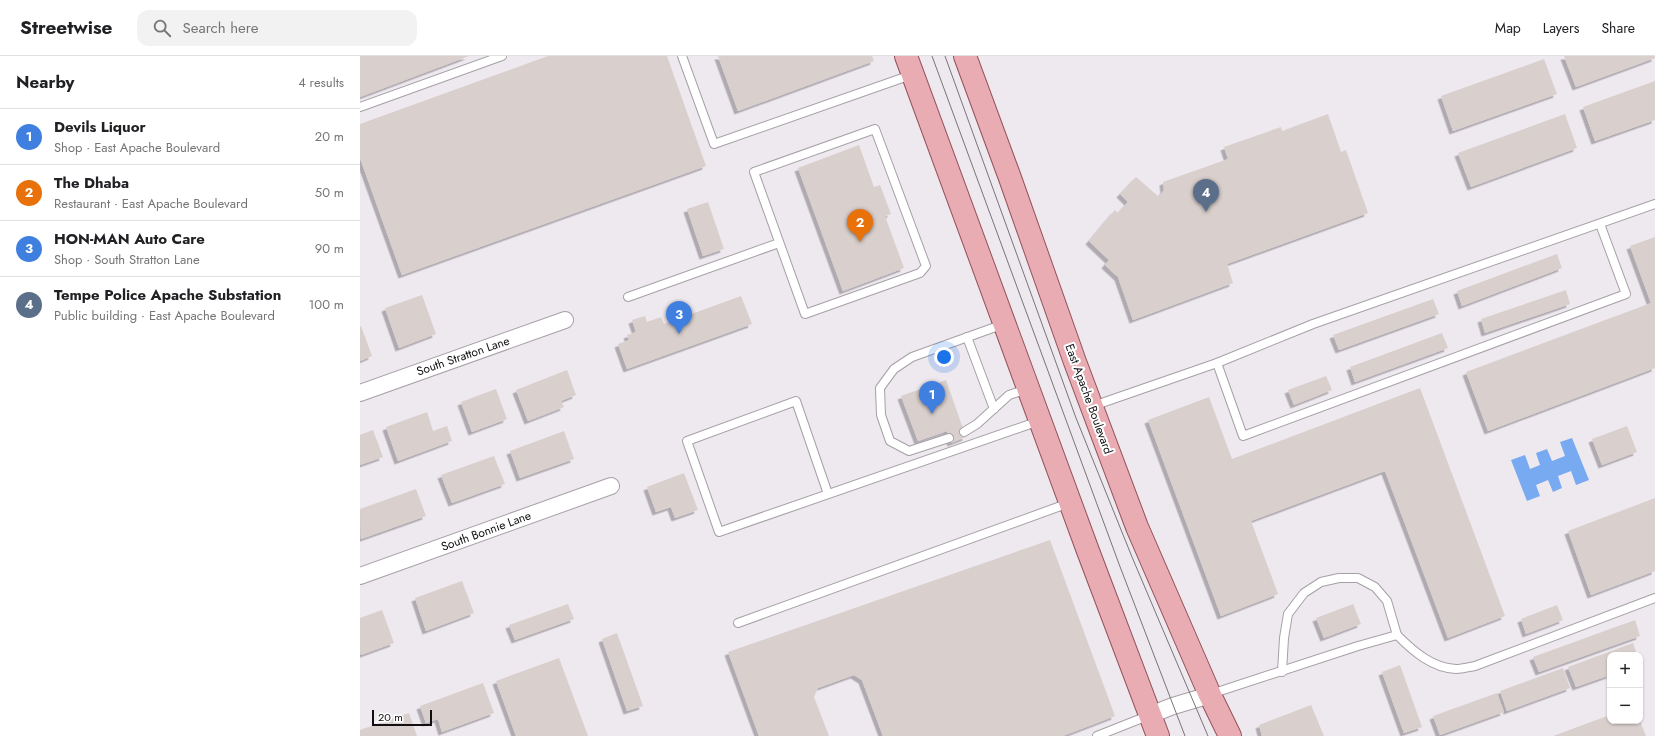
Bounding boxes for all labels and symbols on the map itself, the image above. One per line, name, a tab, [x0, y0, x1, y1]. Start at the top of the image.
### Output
pin: 4	[1193, 179, 1219, 212]
pin: 2	[847, 209, 873, 242]
pin: 3	[666, 301, 692, 334]
street label: South Stratton Lane	[414, 332, 512, 380]
street label: East Apache Boulevard	[1061, 341, 1117, 457]
your location	[934, 347, 954, 367]
pin: 1	[919, 381, 945, 414]
street label: South Bonnie Lane	[438, 506, 534, 556]
scale bar	[372, 708, 432, 727]

